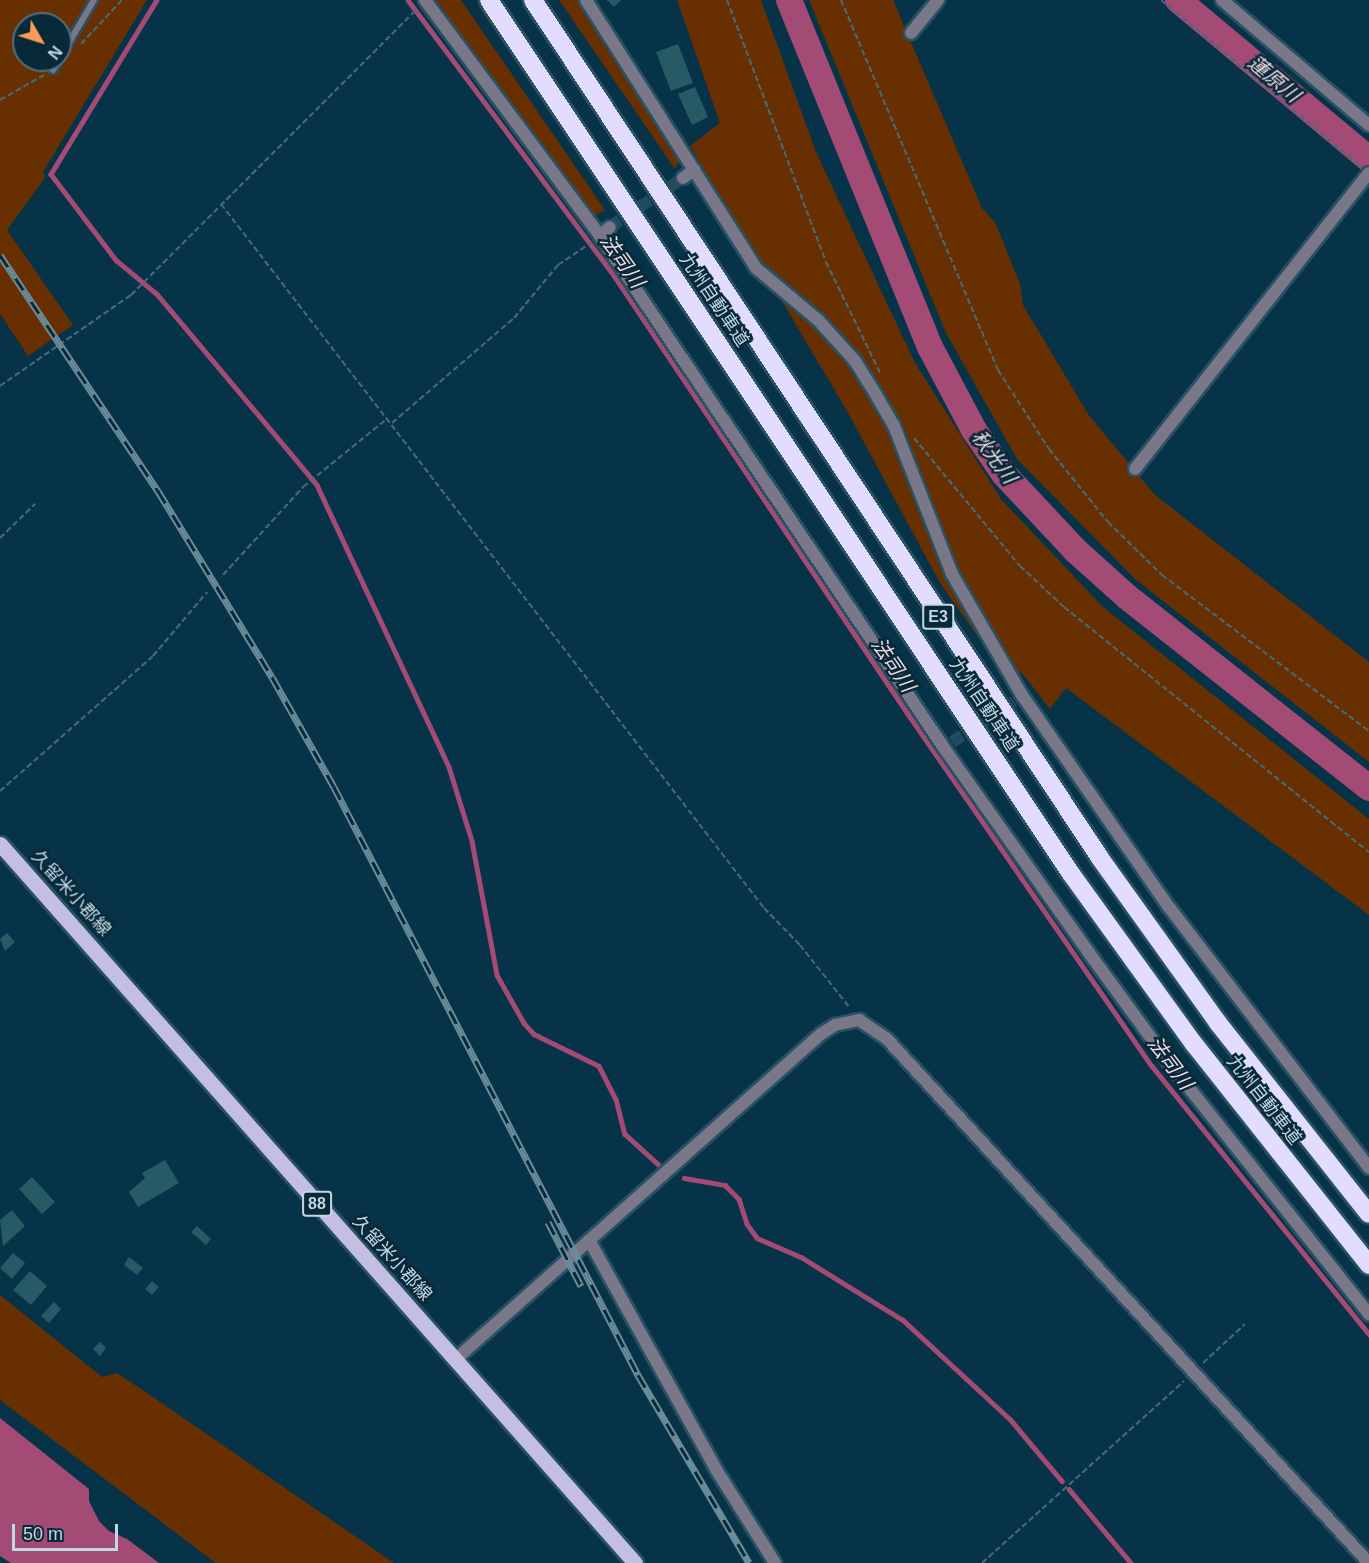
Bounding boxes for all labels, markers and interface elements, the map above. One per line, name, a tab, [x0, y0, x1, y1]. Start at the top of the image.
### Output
north arrow	[12, 12, 72, 72]
text: N	[45, 43, 65, 62]
water label: 蓮原川	[1243, 51, 1305, 107]
water label: 法司川	[595, 230, 649, 292]
street label: 九州自動車道	[675, 249, 753, 351]
water label: 秋光川	[967, 426, 1021, 488]
road number: E3	[922, 604, 954, 630]
water label: 法司川	[866, 633, 920, 697]
street label: 九州自動車道	[945, 654, 1023, 756]
street label: 久留米小郡線	[27, 846, 115, 940]
water label: 法司川	[1142, 1032, 1198, 1094]
street label: 九州自動車道	[1222, 1051, 1306, 1149]
road number: 88	[302, 1191, 332, 1217]
street label: 久留米小郡線	[348, 1211, 436, 1305]
scale bar	[15, 1512, 122, 1550]
text: 50 m	[23, 1524, 63, 1544]

